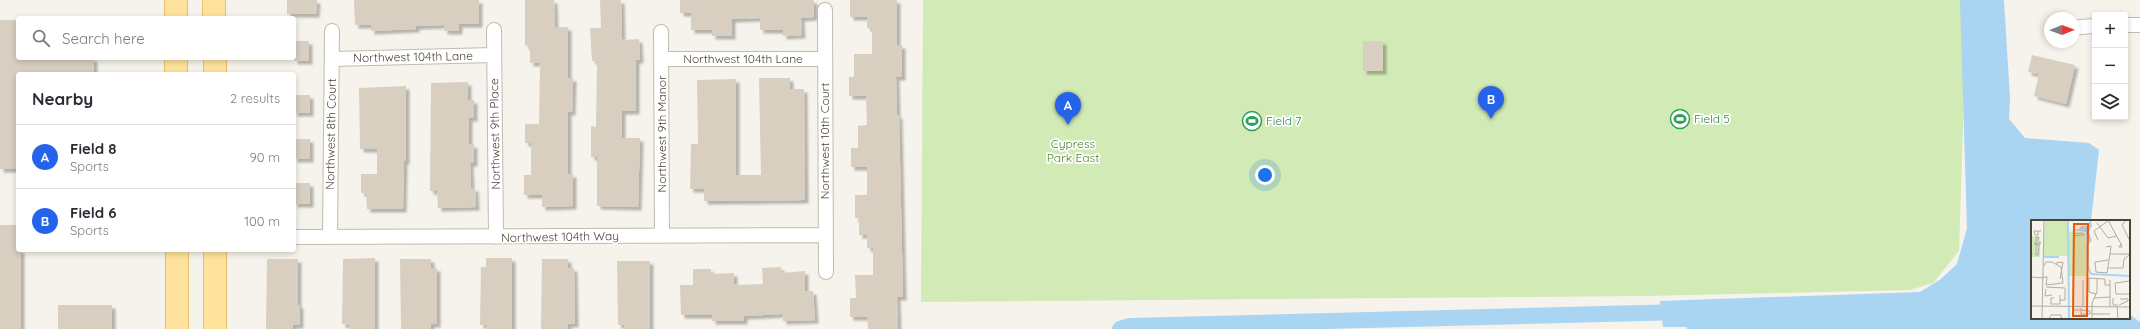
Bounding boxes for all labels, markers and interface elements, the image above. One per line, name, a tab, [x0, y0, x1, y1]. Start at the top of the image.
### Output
north arrow	[2044, 12, 2080, 48]
map controls	[2092, 12, 2128, 120]
button: +	[2092, 12, 2128, 48]
search box	[16, 16, 296, 60]
icon: search	[30, 27, 52, 49]
text: Search here	[62, 29, 145, 48]
street label: Northwest 104th Lane	[353, 48, 473, 65]
button: −	[2092, 48, 2128, 84]
street label: Northwest 104th Lane	[683, 51, 803, 66]
street label: Northwest 9th Manor	[654, 75, 669, 193]
street label: Northwest 8th Court	[322, 78, 339, 190]
street label: Northwest 9th Place	[486, 78, 503, 190]
street label: Northwest 10th Court	[817, 83, 832, 199]
button: layers	[2092, 84, 2128, 120]
pin: B	[1478, 86, 1504, 119]
text: Nearby	[32, 88, 93, 109]
text: 2 results	[230, 90, 280, 106]
pin: A	[1055, 92, 1081, 125]
sports icon: Field 5	[1669, 108, 1691, 130]
sports icon: Field 7	[1241, 110, 1263, 132]
place label: Field 5	[1694, 111, 1730, 126]
place label: Field 7	[1266, 113, 1301, 128]
park label: Cypress Park East	[1047, 136, 1099, 165]
text: Field 8	[70, 139, 117, 158]
text: A	[41, 149, 49, 165]
text: 90 m	[250, 149, 280, 165]
text: Sports	[70, 158, 109, 174]
your location	[1255, 165, 1275, 185]
text: Field 6	[70, 203, 117, 222]
text: B	[41, 213, 49, 229]
text: 100 m	[244, 213, 280, 229]
inset map	[2031, 220, 2130, 319]
text: Sports	[70, 222, 109, 238]
street label: Northwest 104th Way	[501, 228, 619, 245]

